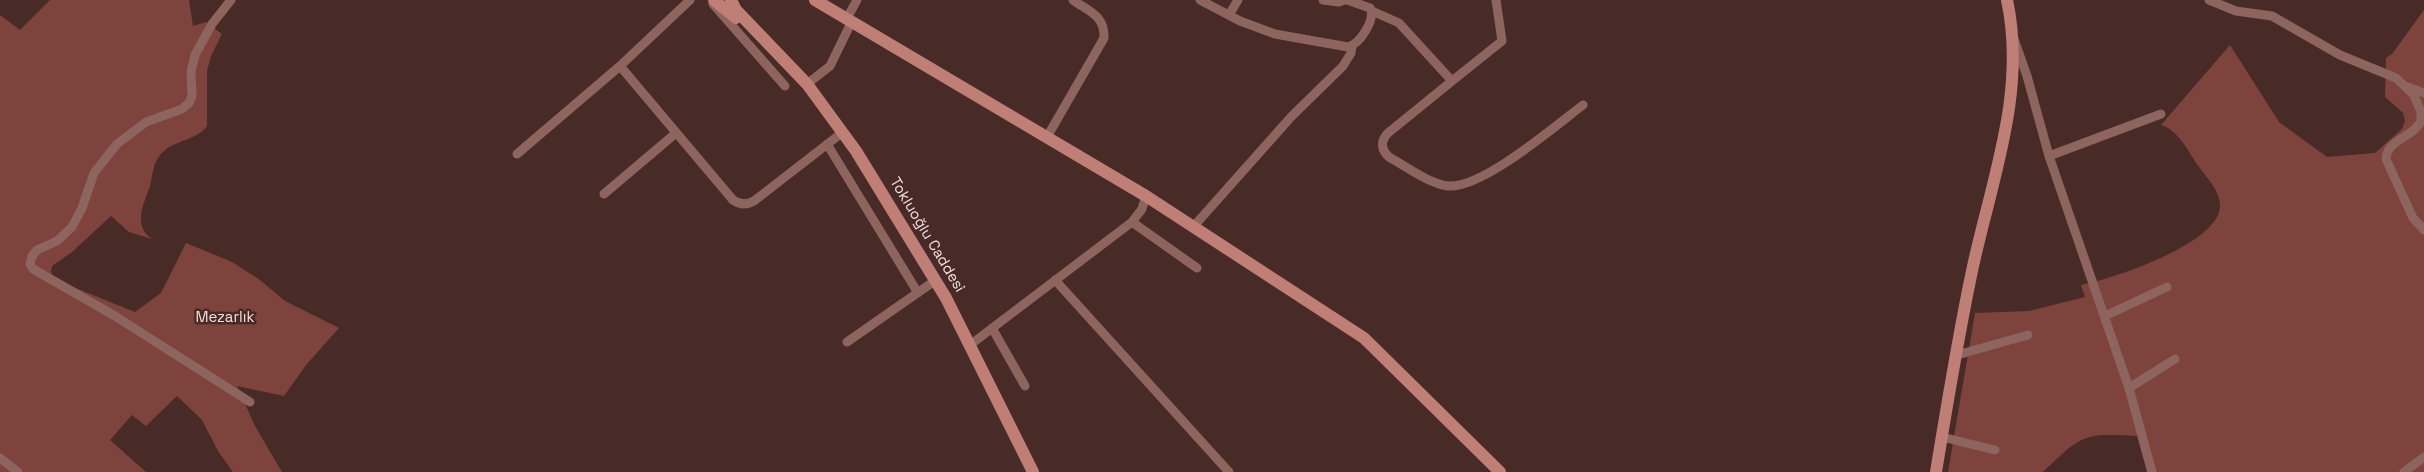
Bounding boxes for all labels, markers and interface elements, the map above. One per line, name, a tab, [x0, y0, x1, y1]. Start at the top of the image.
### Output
street label: Tokluoğlu Caddesi	[886, 174, 968, 296]
park label: Mezarlık	[195, 309, 255, 327]

